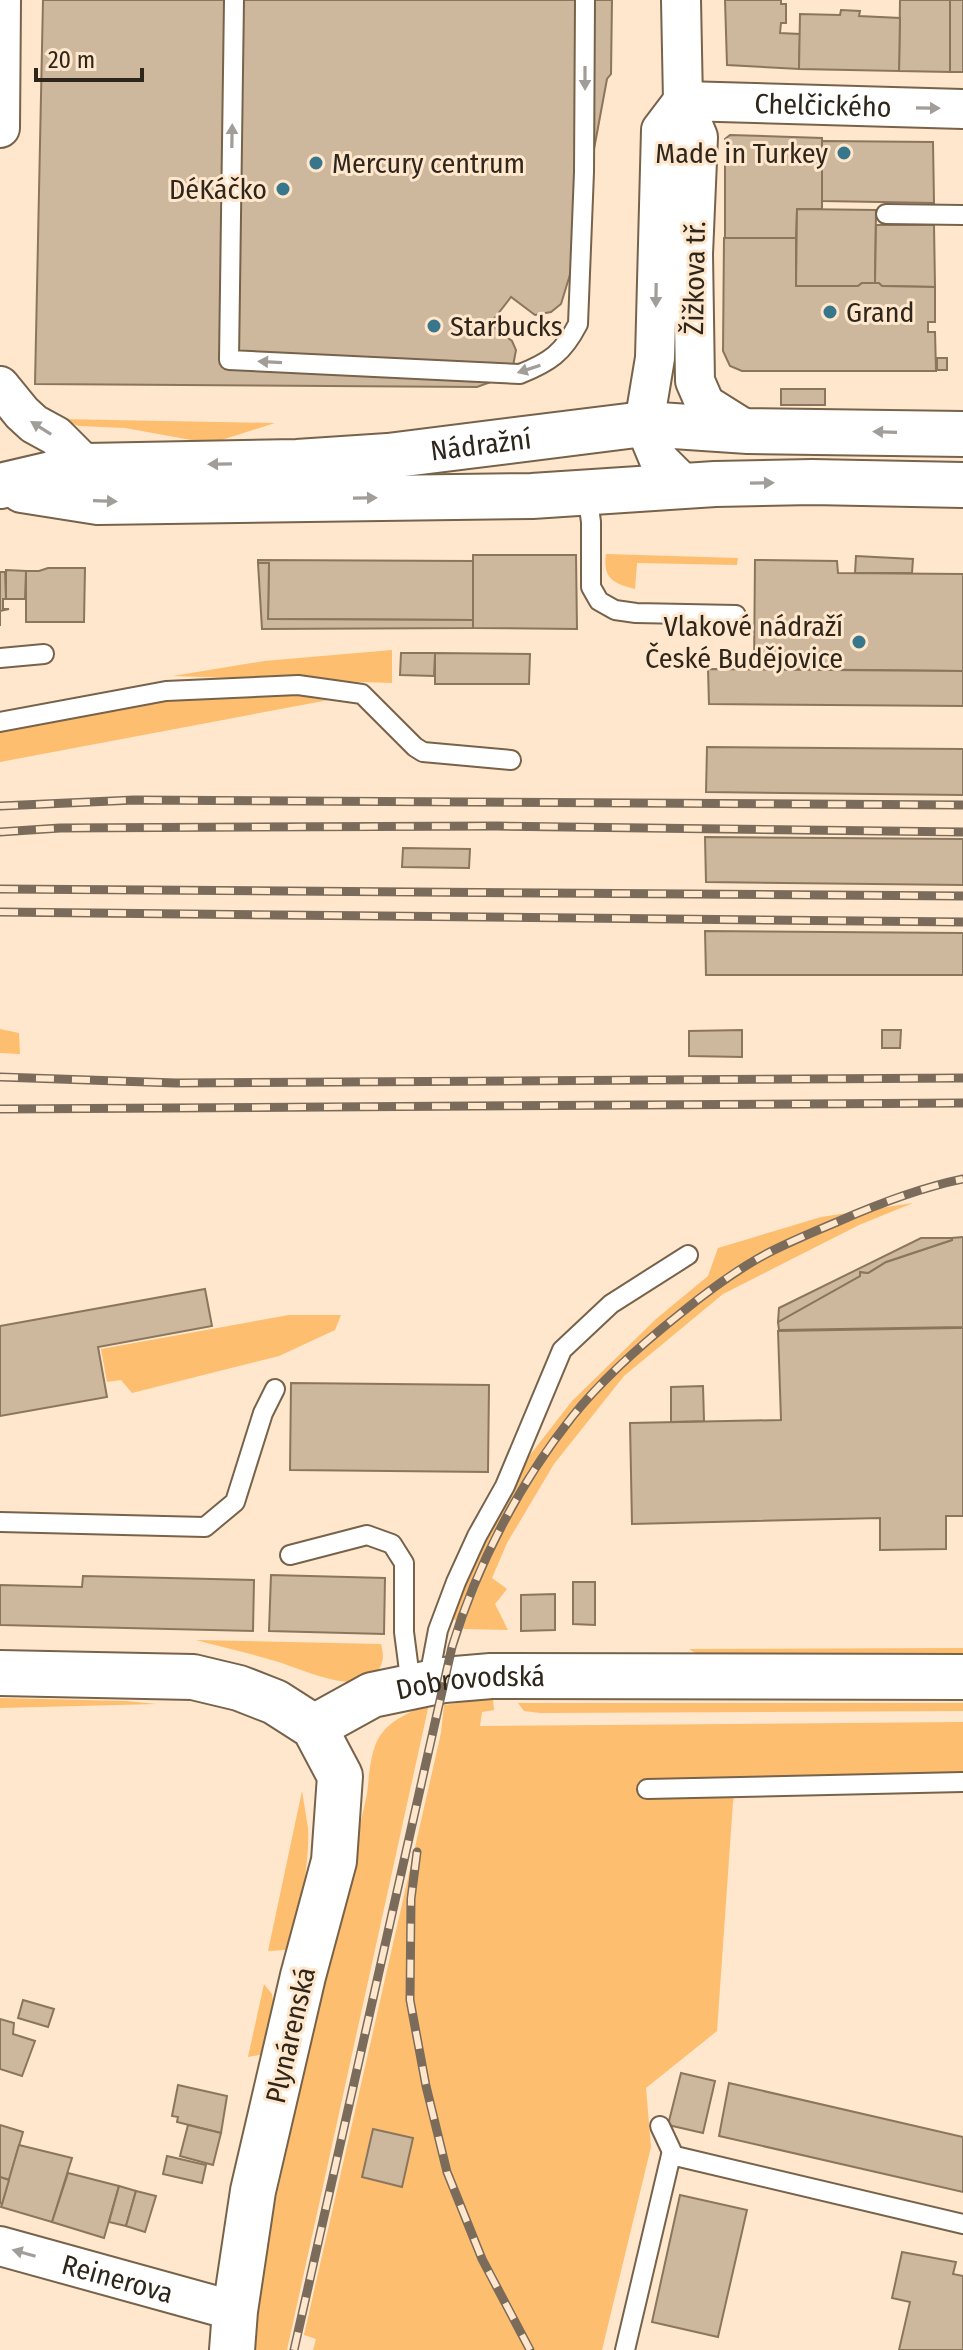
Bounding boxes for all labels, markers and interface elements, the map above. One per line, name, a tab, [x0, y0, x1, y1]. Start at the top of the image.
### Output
scale bar	[36, 32, 142, 82]
text: 20 m	[48, 46, 95, 74]
one-way arrow	[578, 66, 591, 91]
street label: Chelčického	[754, 87, 892, 124]
one-way arrow	[916, 102, 941, 115]
one-way arrow	[226, 123, 238, 148]
place label: Made in Turkey	[655, 137, 828, 170]
marker: Made in Turkey	[835, 144, 853, 162]
place label: Mercury centrum	[332, 147, 525, 180]
marker: Mercury centrum	[307, 154, 325, 172]
place label: DéKáčko	[169, 173, 267, 206]
marker: DéKáčko	[274, 180, 292, 198]
street label: Žižkova tř.	[677, 221, 712, 335]
one-way arrow	[650, 283, 662, 308]
place label: Grand	[846, 296, 914, 329]
marker: Grand	[821, 303, 839, 321]
place label: Starbucks	[450, 310, 563, 343]
marker: Starbucks	[425, 317, 443, 335]
one-way arrow	[257, 356, 282, 369]
one-way arrow	[517, 363, 541, 376]
one-way arrow	[31, 420, 52, 435]
street label: Nádražní	[429, 422, 533, 468]
one-way arrow	[872, 426, 897, 438]
one-way arrow	[207, 458, 232, 470]
one-way arrow	[750, 477, 775, 489]
one-way arrow	[353, 492, 378, 505]
one-way arrow	[93, 495, 118, 508]
place label: Vlakové nádraží České Budějovice	[645, 610, 843, 675]
marker: Vlakové nádraží České Budějovice	[850, 633, 868, 651]
street label: Dobrovodská	[393, 1660, 545, 1707]
street label: Plynárenská	[259, 1964, 322, 2106]
one-way arrow	[12, 2246, 36, 2259]
street label: Reinerova	[58, 2248, 177, 2310]

